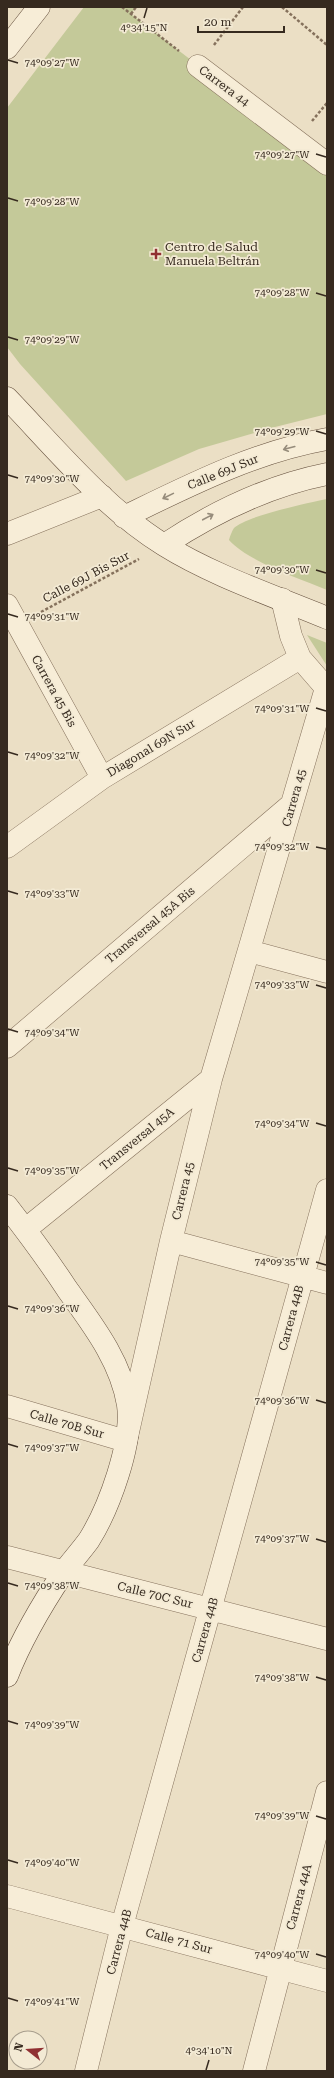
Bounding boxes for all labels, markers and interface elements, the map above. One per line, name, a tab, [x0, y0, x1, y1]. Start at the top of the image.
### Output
scale bar	[198, 8, 284, 34]
text: 20 m	[204, 15, 231, 29]
text: 4°34'15"N	[120, 22, 168, 33]
text: 74°09'27"W	[25, 57, 80, 68]
street label: Carrera 44	[196, 63, 252, 110]
text: 74°09'27"W	[255, 149, 310, 160]
text: 74°09'28"W	[25, 196, 80, 207]
place label: Centro de Salud Manuela Beltrán	[165, 240, 260, 268]
marker: Centro de Salud Manuela Beltrán	[150, 248, 162, 260]
text: 74°09'28"W	[255, 287, 310, 298]
text: 74°09'29"W	[25, 334, 80, 345]
text: 74°09'29"W	[255, 426, 310, 437]
one-way arrow	[283, 445, 296, 452]
street label: Calle 69J Sur	[185, 451, 261, 493]
text: 74°09'30"W	[25, 473, 80, 484]
one-way arrow	[163, 492, 175, 500]
one-way arrow	[202, 512, 214, 520]
street label: Calle 69J Bis Sur	[40, 548, 132, 606]
text: 74°09'30"W	[255, 564, 310, 575]
text: 74°09'31"W	[25, 611, 80, 622]
street label: Carrera 45 Bis	[29, 653, 80, 730]
text: 74°09'31"W	[255, 703, 310, 714]
street label: Diagonal 69N Sur	[104, 716, 198, 780]
text: 74°09'32"W	[25, 750, 80, 761]
street label: Carrera 45	[279, 767, 309, 828]
text: 74°09'32"W	[255, 841, 310, 852]
street label: Transversal 45A Bis	[103, 883, 198, 966]
text: 74°09'33"W	[25, 888, 80, 899]
text: 74°09'33"W	[255, 979, 310, 990]
text: 74°09'34"W	[25, 1027, 80, 1038]
street label: Transversal 45A	[97, 1104, 177, 1173]
text: 74°09'34"W	[255, 1118, 310, 1129]
street label: Carrera 45	[169, 1160, 197, 1221]
text: 74°09'35"W	[25, 1165, 80, 1176]
text: 74°09'35"W	[255, 1256, 310, 1267]
street label: Carrera 44B	[276, 1284, 306, 1352]
text: 74°09'36"W	[25, 1303, 80, 1314]
text: 74°09'36"W	[255, 1395, 310, 1406]
street label: Calle 70B Sur	[28, 1407, 106, 1441]
text: 74°09'37"W	[25, 1442, 80, 1453]
text: 74°09'37"W	[255, 1533, 310, 1544]
street label: Calle 70C Sur	[116, 1579, 194, 1611]
text: 74°09'38"W	[25, 1580, 80, 1591]
street label: Carrera 44B	[189, 1596, 221, 1664]
text: 74°09'38"W	[255, 1672, 310, 1683]
text: 74°09'39"W	[25, 1719, 80, 1730]
text: 74°09'39"W	[255, 1810, 310, 1821]
text: 74°09'40"W	[25, 1857, 80, 1868]
street label: Carrera 44A	[283, 1862, 315, 1931]
street label: Carrera 44B	[104, 1908, 134, 1976]
street label: Calle 71 Sur	[144, 1925, 214, 1957]
text: 74°09'40"W	[255, 1949, 310, 1960]
text: 74°09'41"W	[25, 1996, 80, 2007]
north arrow	[8, 2030, 48, 2070]
text: N	[11, 2041, 27, 2053]
text: 4°34'10"N	[185, 2045, 233, 2056]

